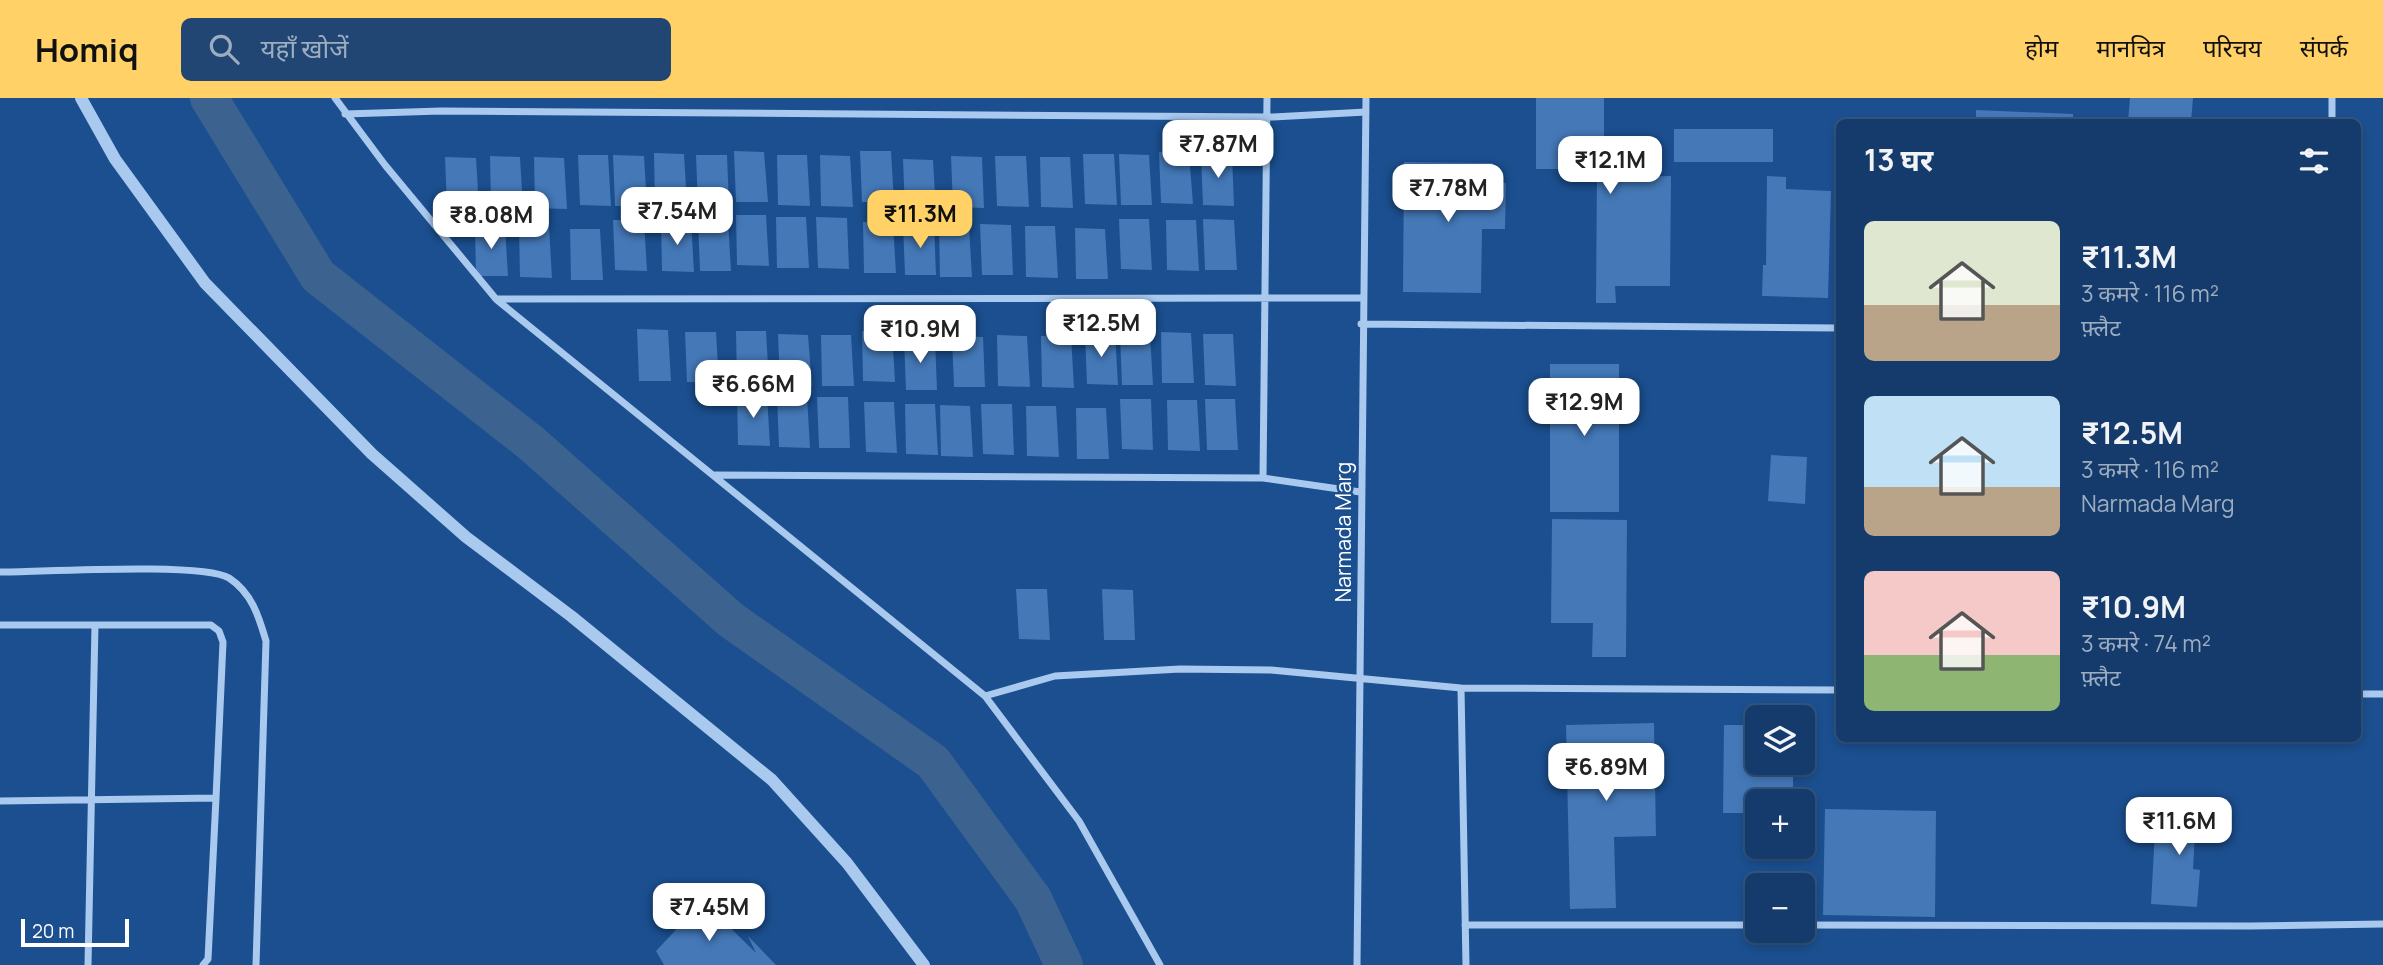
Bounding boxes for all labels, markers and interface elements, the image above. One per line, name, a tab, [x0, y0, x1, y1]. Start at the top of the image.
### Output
search box	[181, 18, 671, 81]
text: Homiq	[35, 27, 139, 72]
icon: search	[205, 30, 243, 68]
text: यहाँ खोजें	[261, 30, 349, 66]
text: होम	[2025, 31, 2058, 64]
text: मानचित्र	[2096, 31, 2165, 64]
text: परिचय	[2203, 31, 2262, 64]
text: संपर्क	[2300, 31, 2348, 64]
pin: ₹7.87M	[1161, 120, 1275, 180]
text: ₹7.87M	[1178, 127, 1258, 159]
pin: ₹12.1M	[1553, 136, 1667, 196]
text: 13 घर	[1864, 139, 1933, 180]
icon: filters	[2295, 142, 2333, 180]
text: ₹12.1M	[1574, 143, 1646, 175]
pin: ₹7.78M	[1391, 164, 1505, 224]
text: ₹7.78M	[1408, 171, 1488, 203]
pin: ₹7.54M	[620, 188, 734, 247]
pin: ₹11.3M	[863, 190, 977, 250]
pin: ₹8.08M	[434, 192, 548, 251]
text: ₹7.54M	[637, 194, 717, 226]
text: ₹11.3M	[883, 197, 957, 229]
text: ₹8.08M	[449, 198, 533, 230]
text: ₹11.3M	[2081, 236, 2177, 277]
icon: home	[1920, 249, 2004, 333]
text: 3 कमरे · 116 m²	[2081, 277, 2219, 309]
pin: ₹12.5M	[1044, 300, 1158, 359]
pin: ₹10.9M	[863, 306, 977, 365]
text: ₹12.5M	[1062, 306, 1140, 338]
text: फ़्लैट	[2081, 311, 2121, 343]
text: ₹10.9M	[880, 312, 960, 344]
pin: ₹6.66M	[696, 360, 810, 420]
text: ₹6.66M	[711, 367, 795, 399]
pin: ₹12.9M	[1527, 378, 1641, 438]
text: ₹12.9M	[1545, 385, 1623, 417]
text: ₹12.5M	[2081, 412, 2183, 453]
icon: home	[1920, 424, 2004, 508]
text: 3 कमरे · 116 m²	[2081, 453, 2219, 485]
street label: Narmada Marg	[1329, 462, 1357, 602]
text: Narmada Marg	[2081, 487, 2235, 519]
text: ₹10.9M	[2081, 586, 2186, 627]
icon: home	[1920, 599, 2004, 683]
text: 3 कमरे · 74 m²	[2081, 627, 2211, 659]
text: फ़्लैट	[2081, 661, 2121, 693]
map controls	[1745, 705, 1815, 943]
button: layers	[1745, 705, 1815, 775]
pin: ₹6.89M	[1549, 744, 1663, 803]
text: ₹6.89M	[1564, 750, 1648, 782]
button: +	[1745, 789, 1815, 859]
pin: ₹11.6M	[2122, 798, 2236, 857]
text: ₹11.6M	[2142, 804, 2216, 836]
button: −	[1745, 873, 1815, 943]
pin: ₹7.45M	[652, 884, 766, 943]
text: ₹7.45M	[669, 890, 749, 922]
scale bar	[21, 916, 130, 948]
text: 20 m	[32, 918, 74, 944]

